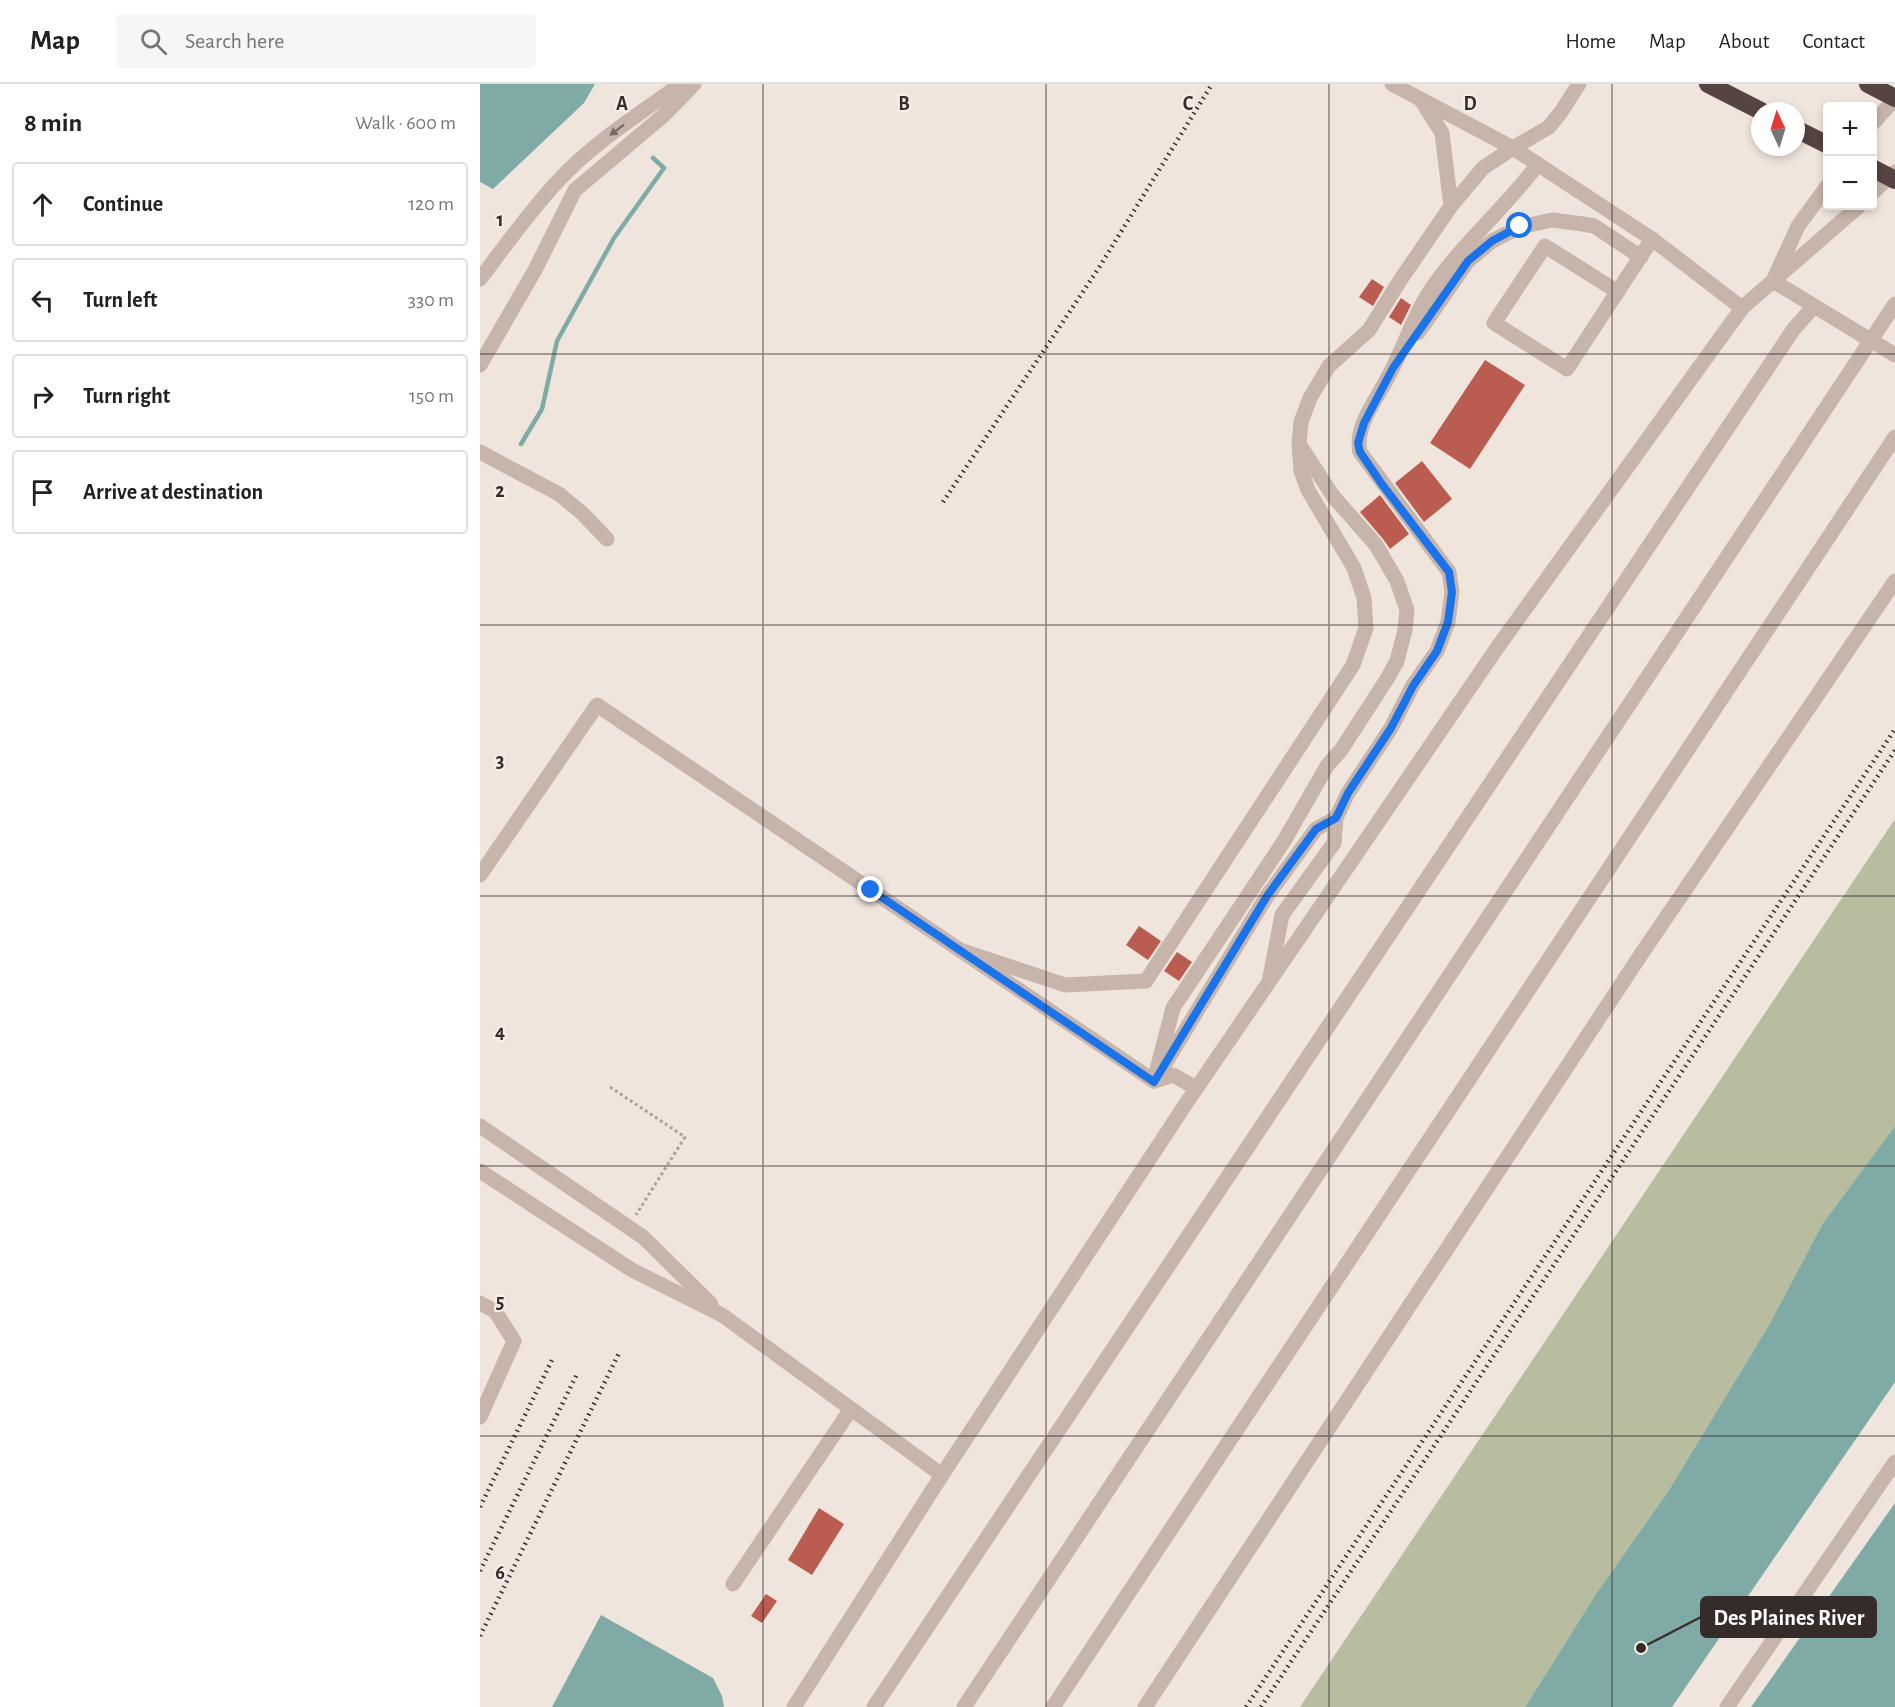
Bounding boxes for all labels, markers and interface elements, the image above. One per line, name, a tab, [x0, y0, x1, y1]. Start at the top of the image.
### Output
search box	[116, 14, 536, 68]
icon: search	[137, 25, 170, 58]
text: Map	[30, 27, 80, 55]
text: Search here	[185, 30, 284, 52]
text: Home	[1565, 31, 1616, 52]
text: Map	[1649, 31, 1686, 52]
text: About	[1719, 31, 1769, 52]
text: Contact	[1802, 31, 1865, 52]
text: A	[616, 94, 628, 114]
text: B	[898, 94, 910, 114]
text: C	[1183, 94, 1194, 114]
text: D	[1463, 94, 1477, 114]
north arrow	[1751, 102, 1805, 156]
map controls	[1823, 102, 1877, 210]
button: +	[1823, 102, 1877, 156]
text: 8 min	[24, 110, 82, 136]
text: Walk · 600 m	[355, 113, 456, 133]
one-way arrow	[609, 124, 625, 136]
button: −	[1823, 156, 1877, 210]
icon: ahead	[26, 188, 59, 221]
text: Continue	[83, 193, 163, 215]
text: 120 m	[408, 194, 454, 214]
text: 1	[496, 210, 504, 230]
route start	[1506, 212, 1532, 238]
icon: left	[26, 284, 59, 317]
text: Turn left	[83, 289, 157, 311]
text: 330 m	[408, 290, 454, 310]
icon: right	[26, 380, 59, 413]
text: Turn right	[83, 385, 170, 407]
text: 150 m	[409, 386, 454, 406]
icon: arrive	[26, 476, 59, 509]
text: Arrive at destination	[83, 481, 263, 503]
text: 2	[495, 481, 505, 501]
text: 3	[496, 751, 504, 771]
route end	[857, 876, 883, 902]
text: 4	[495, 1022, 505, 1042]
text: 5	[496, 1292, 504, 1312]
text: 6	[495, 1563, 505, 1583]
callout: Des Plaines River	[1701, 1597, 1876, 1637]
text: Des Plaines River	[1714, 1607, 1865, 1629]

